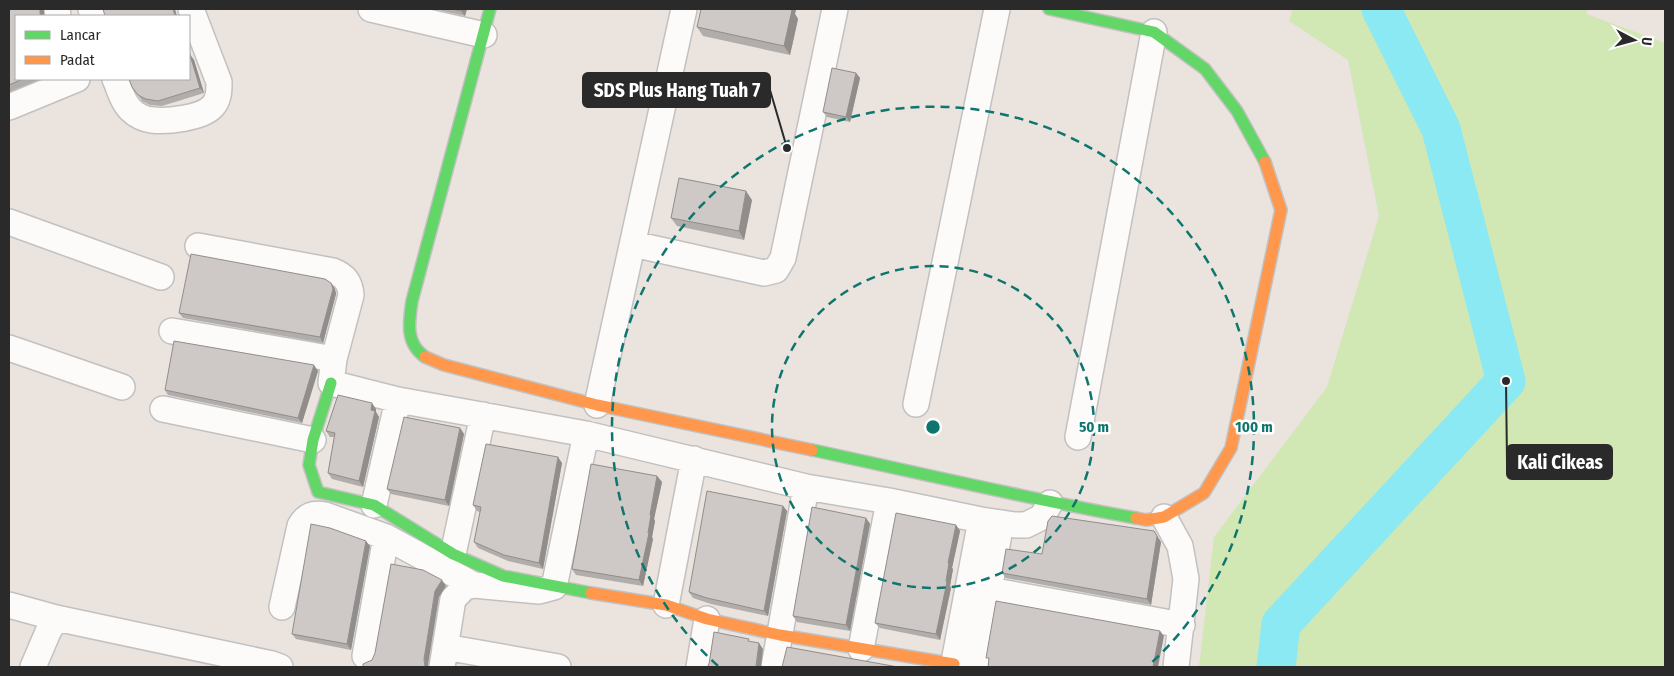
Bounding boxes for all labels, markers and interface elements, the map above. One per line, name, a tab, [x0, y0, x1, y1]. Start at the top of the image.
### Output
legend	[15, 15, 190, 80]
north arrow	[1609, 15, 1659, 65]
text: Lancar	[60, 26, 101, 44]
text: U	[1638, 36, 1655, 46]
text: Padat	[60, 51, 95, 69]
callout: SDS Plus Hang Tuah 7	[583, 73, 770, 107]
text: SDS Plus Hang Tuah 7	[594, 79, 760, 102]
centre of rings	[924, 418, 942, 436]
text: 50 m	[1079, 418, 1109, 436]
text: 100 m	[1235, 418, 1273, 436]
callout: Kali Cikeas	[1507, 445, 1612, 479]
text: Kali Cikeas	[1517, 451, 1603, 474]

